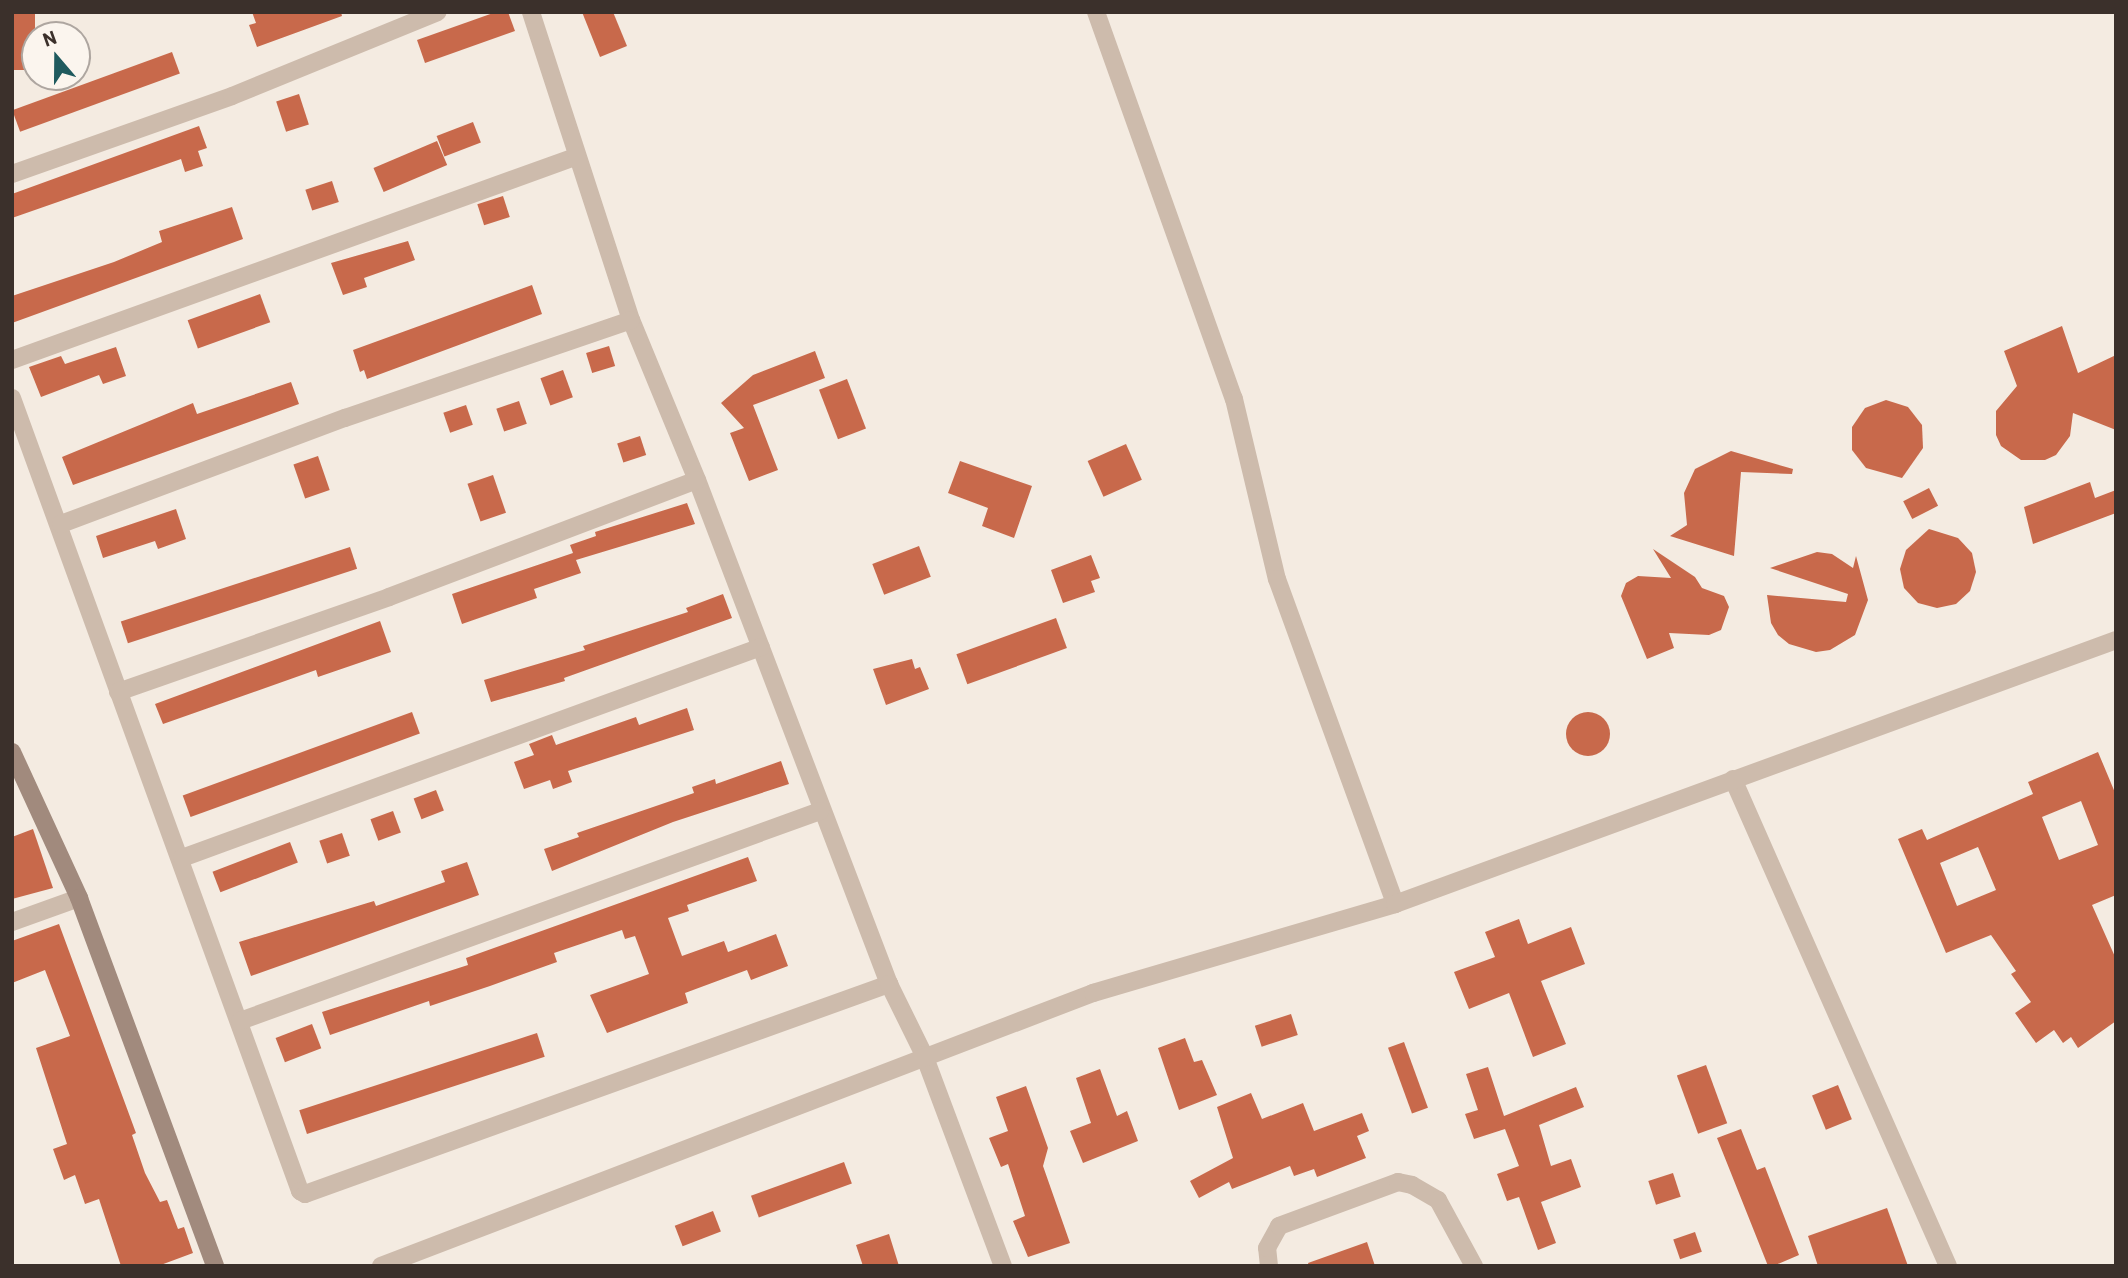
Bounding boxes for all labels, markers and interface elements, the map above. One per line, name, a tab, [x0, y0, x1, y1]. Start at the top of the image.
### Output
north arrow	[21, 21, 91, 91]
text: N	[39, 25, 59, 51]

